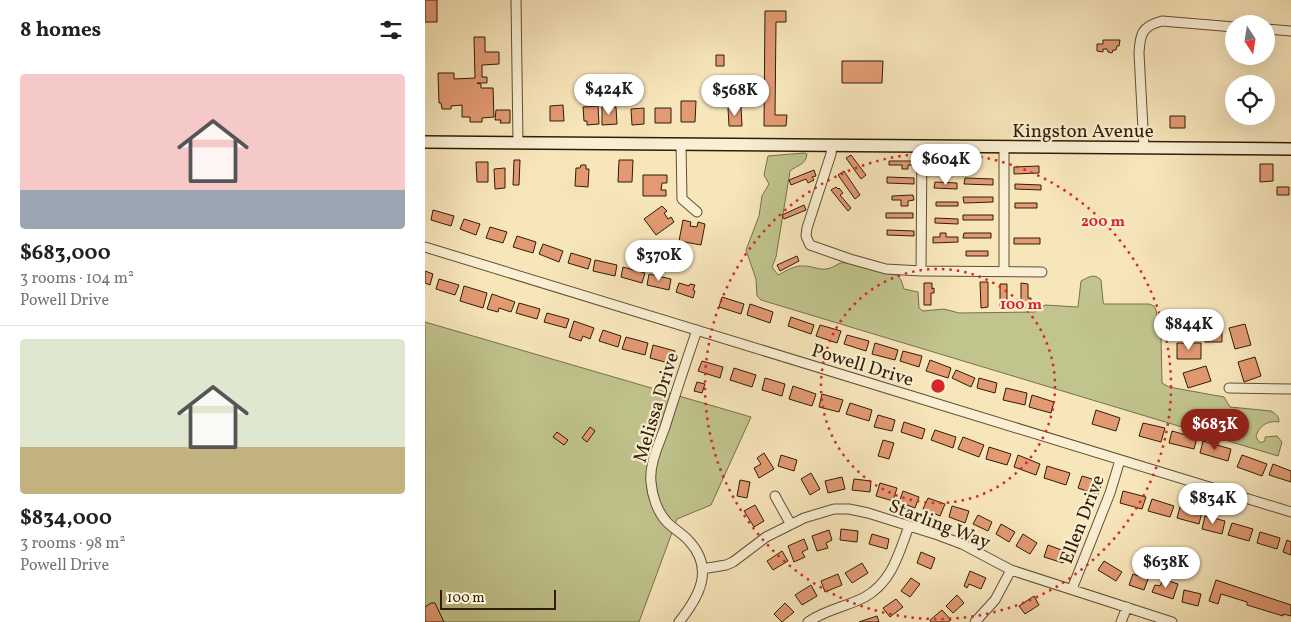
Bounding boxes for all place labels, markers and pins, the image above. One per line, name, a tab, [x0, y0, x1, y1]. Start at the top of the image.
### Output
pin: $424K	[574, 74, 644, 116]
pin: $568K	[700, 74, 770, 117]
pin: $604K	[911, 144, 981, 186]
pin: $370K	[624, 240, 694, 282]
pin: $844K	[1154, 308, 1224, 351]
centre of rings	[929, 377, 947, 395]
pin: $683K	[1180, 408, 1250, 451]
pin: $834K	[1178, 482, 1248, 525]
pin: $638K	[1131, 546, 1201, 589]

